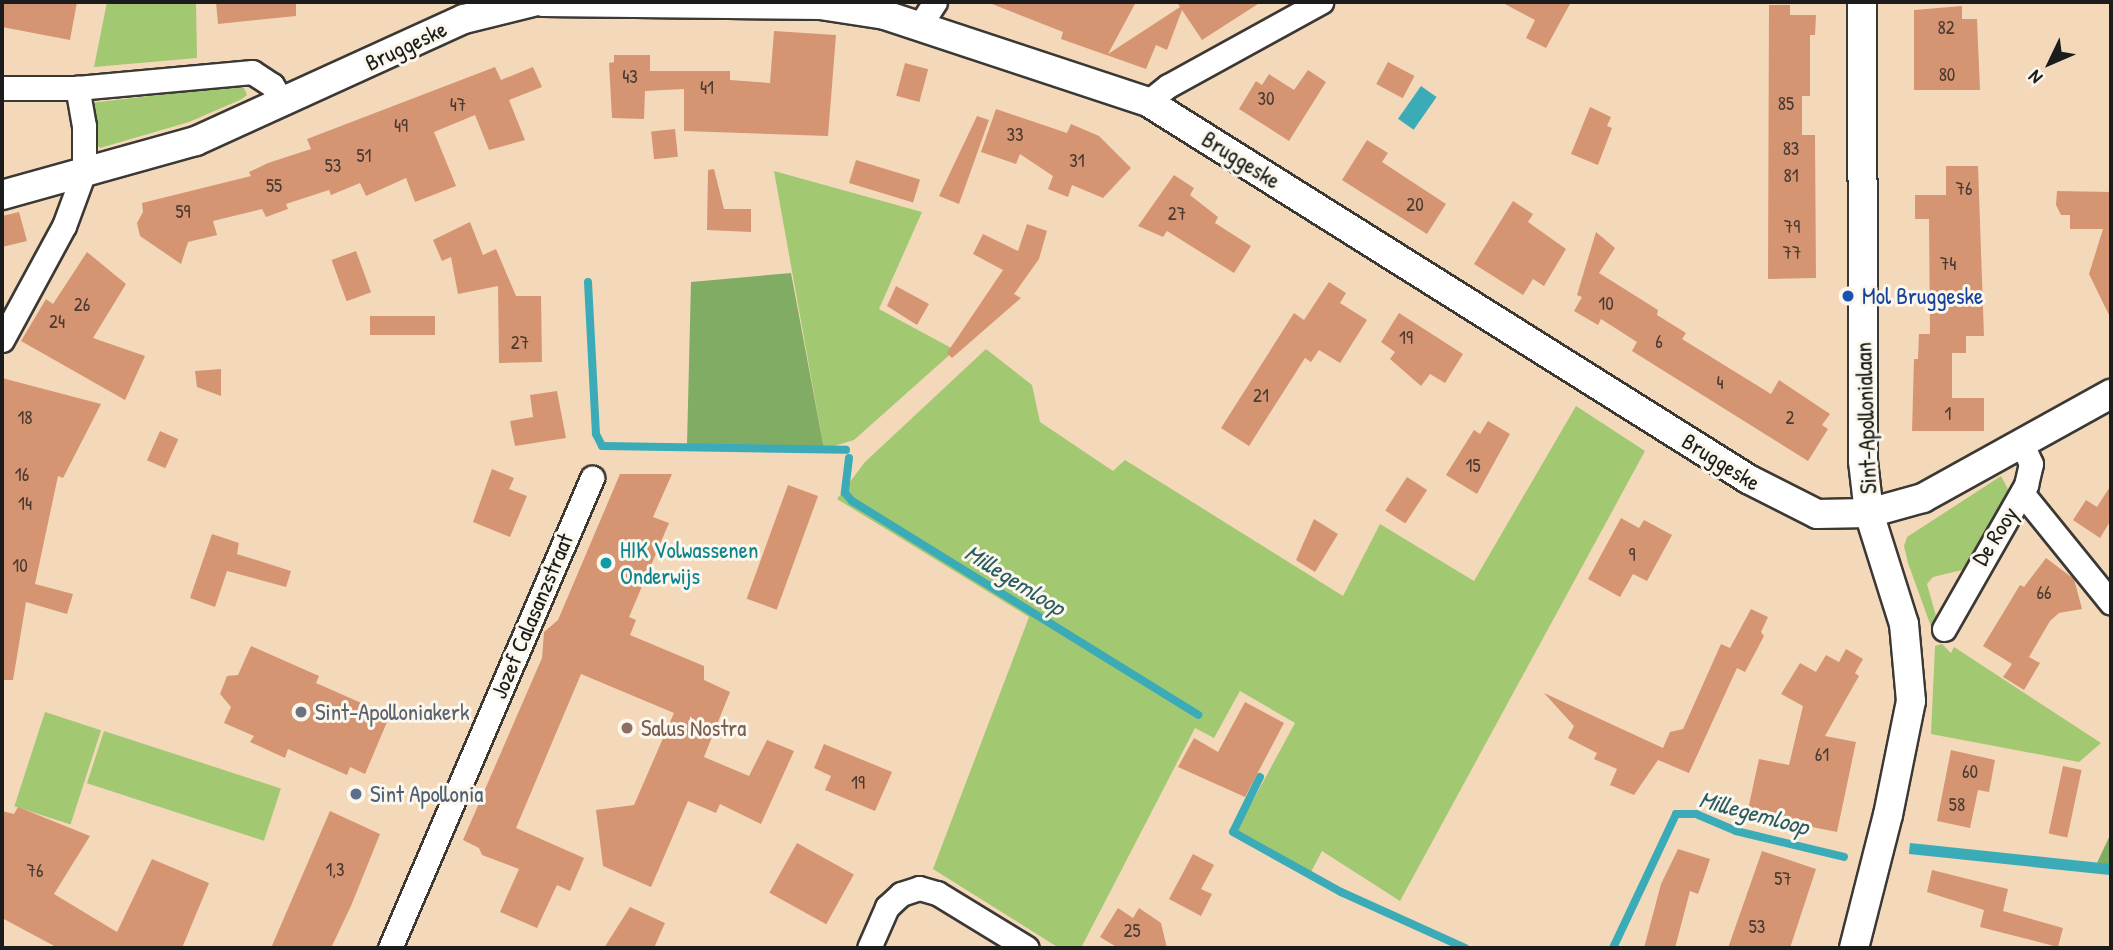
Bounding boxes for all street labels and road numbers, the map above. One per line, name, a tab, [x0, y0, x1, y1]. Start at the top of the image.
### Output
street label: Bruggeske	[361, 15, 451, 77]
street label: Bruggeske	[1197, 125, 1285, 195]
street label: Sint-Apollonialaan	[1850, 342, 1882, 494]
street label: Bruggeske	[1677, 427, 1765, 497]
street label: De Rooy	[1966, 502, 2024, 570]
street label: Jozef Calasanzstraat	[485, 529, 579, 703]

